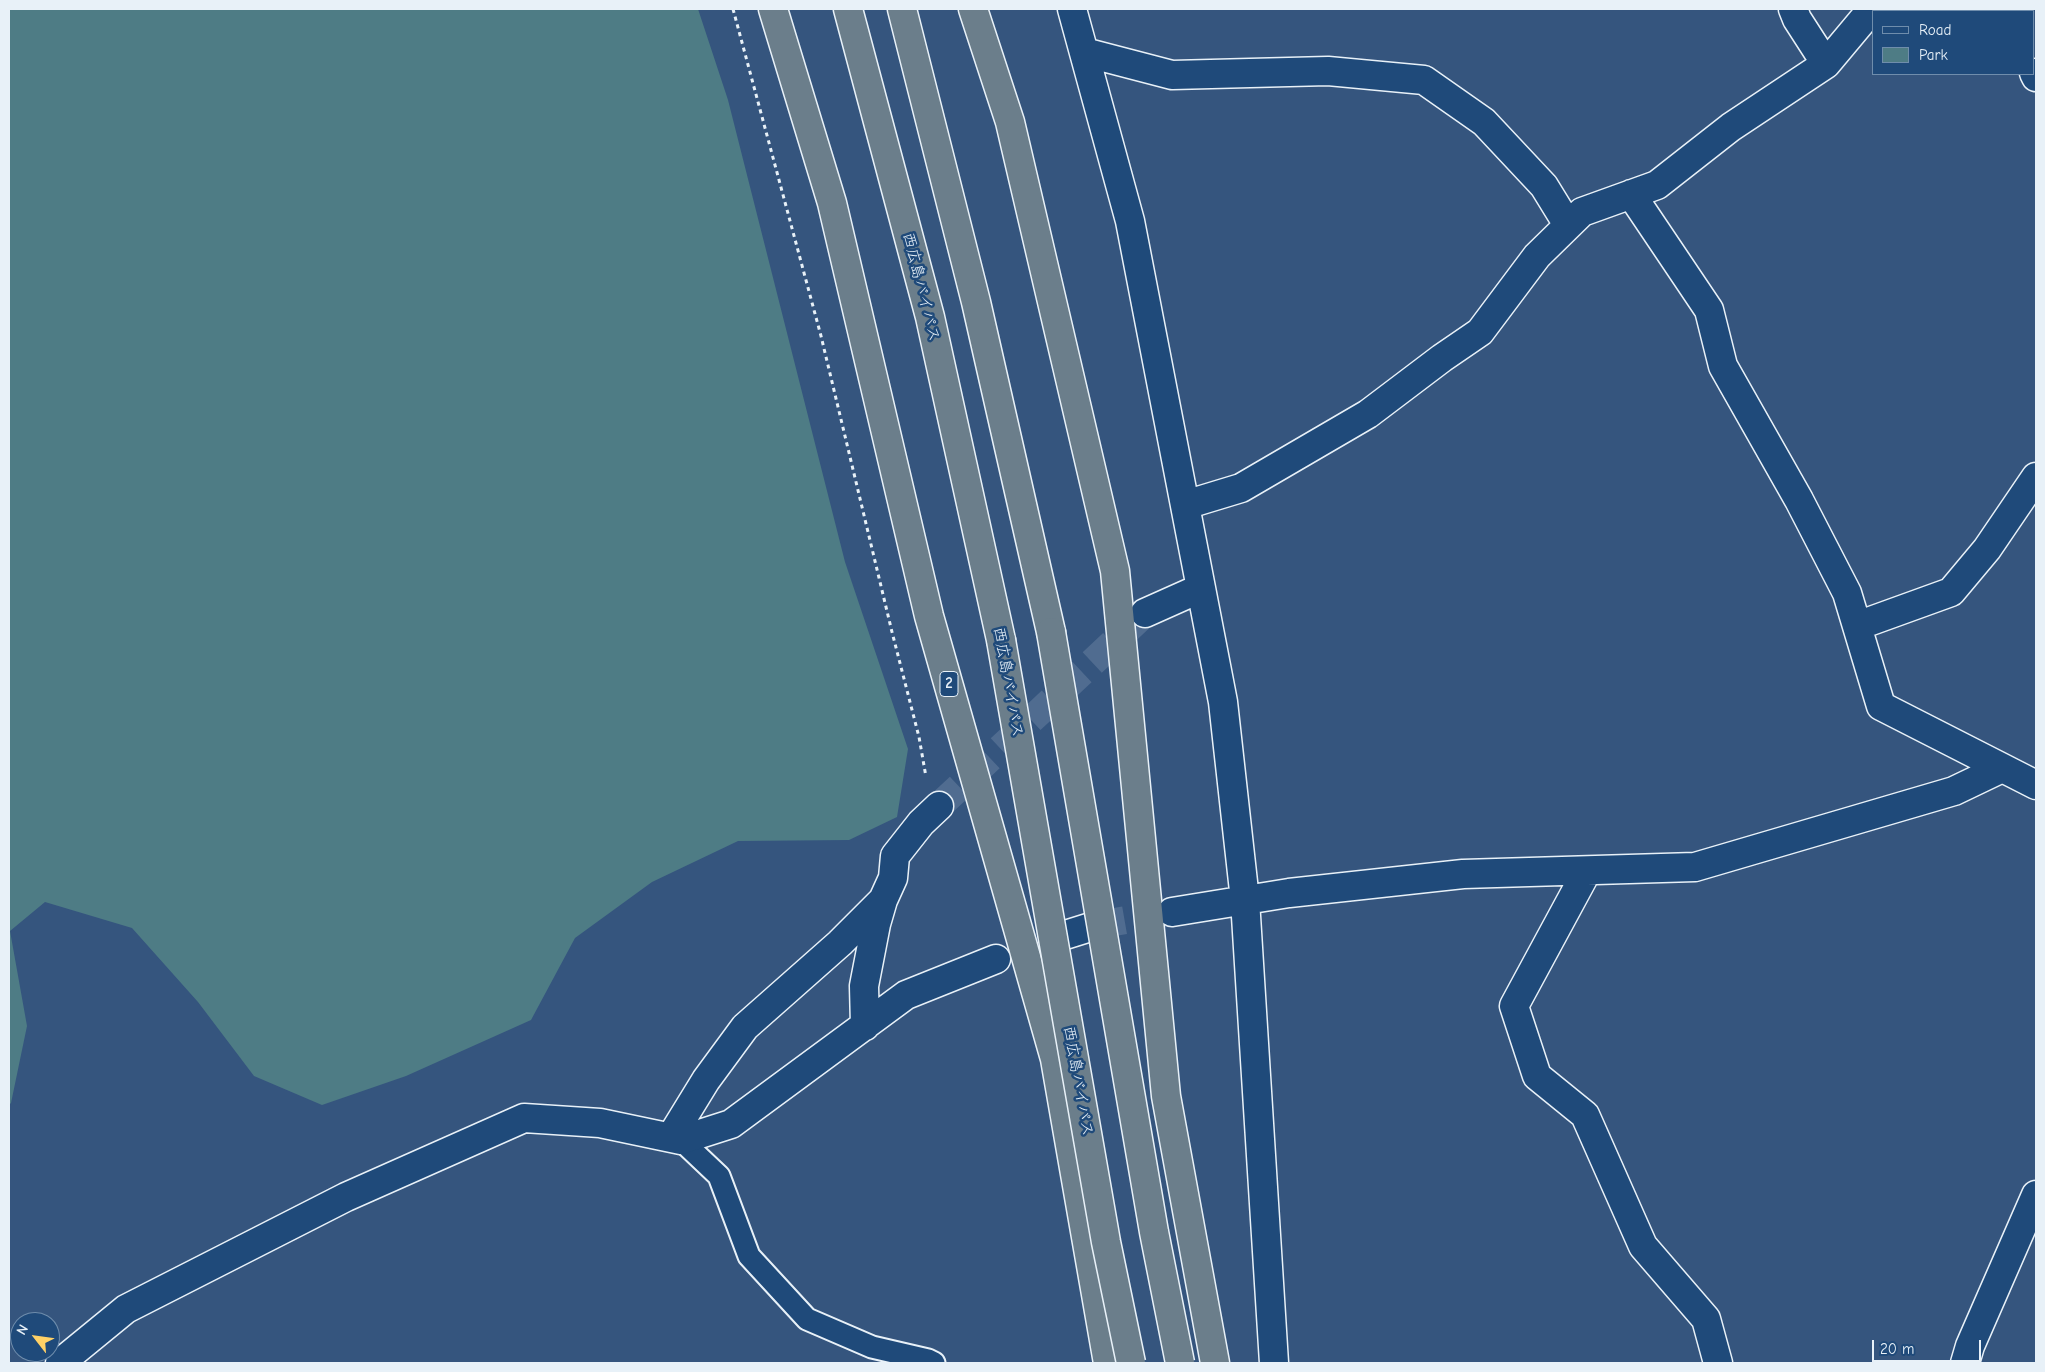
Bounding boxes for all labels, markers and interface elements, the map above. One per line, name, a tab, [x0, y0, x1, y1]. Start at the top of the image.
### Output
legend	[1872, 10, 2035, 75]
text: Road	[1919, 21, 1951, 39]
text: Park	[1919, 46, 1948, 64]
street label: 西広島バイパス	[898, 230, 944, 344]
street label: 西広島バイパス	[989, 625, 1027, 739]
road number: 2	[940, 672, 958, 696]
street label: 西広島バイパス	[1059, 1024, 1097, 1138]
north arrow	[10, 1312, 60, 1362]
text: N	[13, 1322, 32, 1338]
scale bar	[1875, 1330, 1984, 1362]
text: 20 m	[1880, 1340, 1914, 1358]

